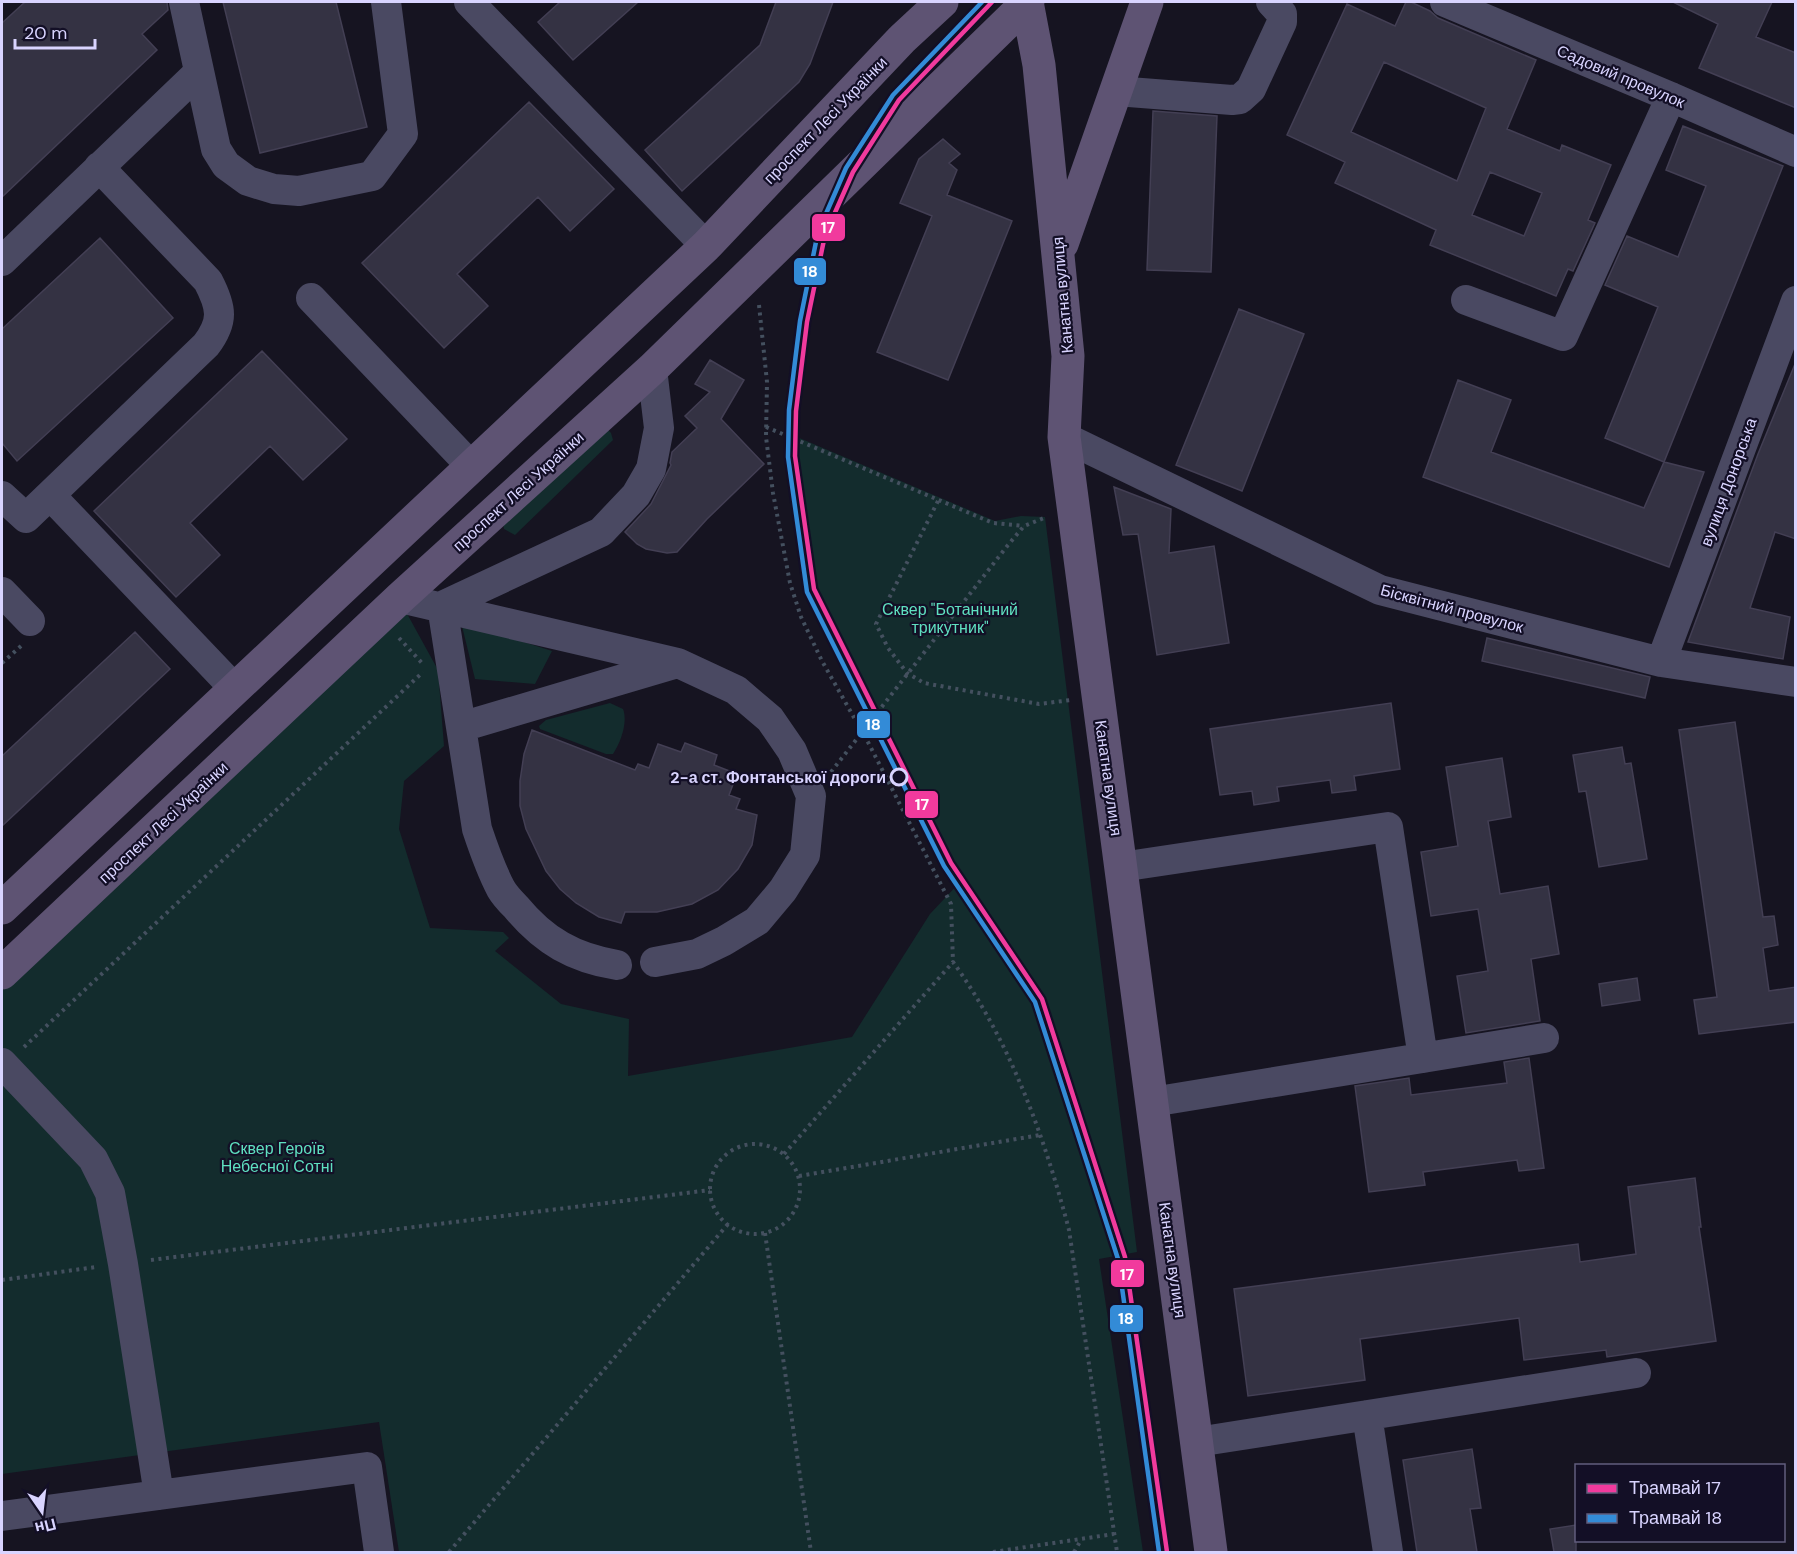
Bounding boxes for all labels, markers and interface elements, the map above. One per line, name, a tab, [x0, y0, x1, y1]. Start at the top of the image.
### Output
scale bar	[15, 12, 94, 50]
text: 20 m	[24, 21, 67, 45]
street label: Садовий провулок	[1554, 40, 1689, 113]
street label: проспект Лесі Українки	[759, 52, 892, 189]
line badge: 17	[811, 213, 846, 242]
text: 17	[821, 217, 836, 238]
street label: Канатна вулиця	[1047, 236, 1078, 354]
line badge: 18	[793, 257, 827, 286]
text: 18	[802, 261, 818, 282]
street label: вулиця Донорська	[1695, 415, 1762, 549]
street label: проспект Лесі Українки	[448, 427, 588, 556]
street label: Бісквітний провулок	[1378, 579, 1527, 638]
park label: Сквер "Ботанічний трикутник"	[882, 599, 1018, 638]
line badge: 18	[856, 710, 891, 739]
text: 18	[865, 714, 881, 735]
street label: Канатна вулиця	[1090, 719, 1127, 837]
street label: проспект Лесі Українки	[94, 757, 232, 888]
place label: 2-а ст. Фонтанської дороги	[670, 767, 886, 788]
marker: 2-а ст. Фонтанської дороги	[890, 768, 908, 786]
line badge: 17	[904, 790, 939, 819]
text: 17	[915, 794, 930, 815]
park label: Сквер Героїв Небесної Сотні	[221, 1138, 333, 1177]
street label: Канатна вулиця	[1154, 1201, 1191, 1319]
line badge: 17	[1110, 1259, 1145, 1288]
text: 17	[1120, 1264, 1135, 1285]
line badge: 18	[1109, 1304, 1144, 1333]
text: 18	[1118, 1308, 1134, 1329]
legend	[1575, 1464, 1785, 1542]
text: Трамвай 17	[1629, 1476, 1721, 1500]
north arrow	[12, 1482, 72, 1542]
text: Трамвай 18	[1629, 1506, 1722, 1530]
text: Пн	[33, 1513, 58, 1539]

